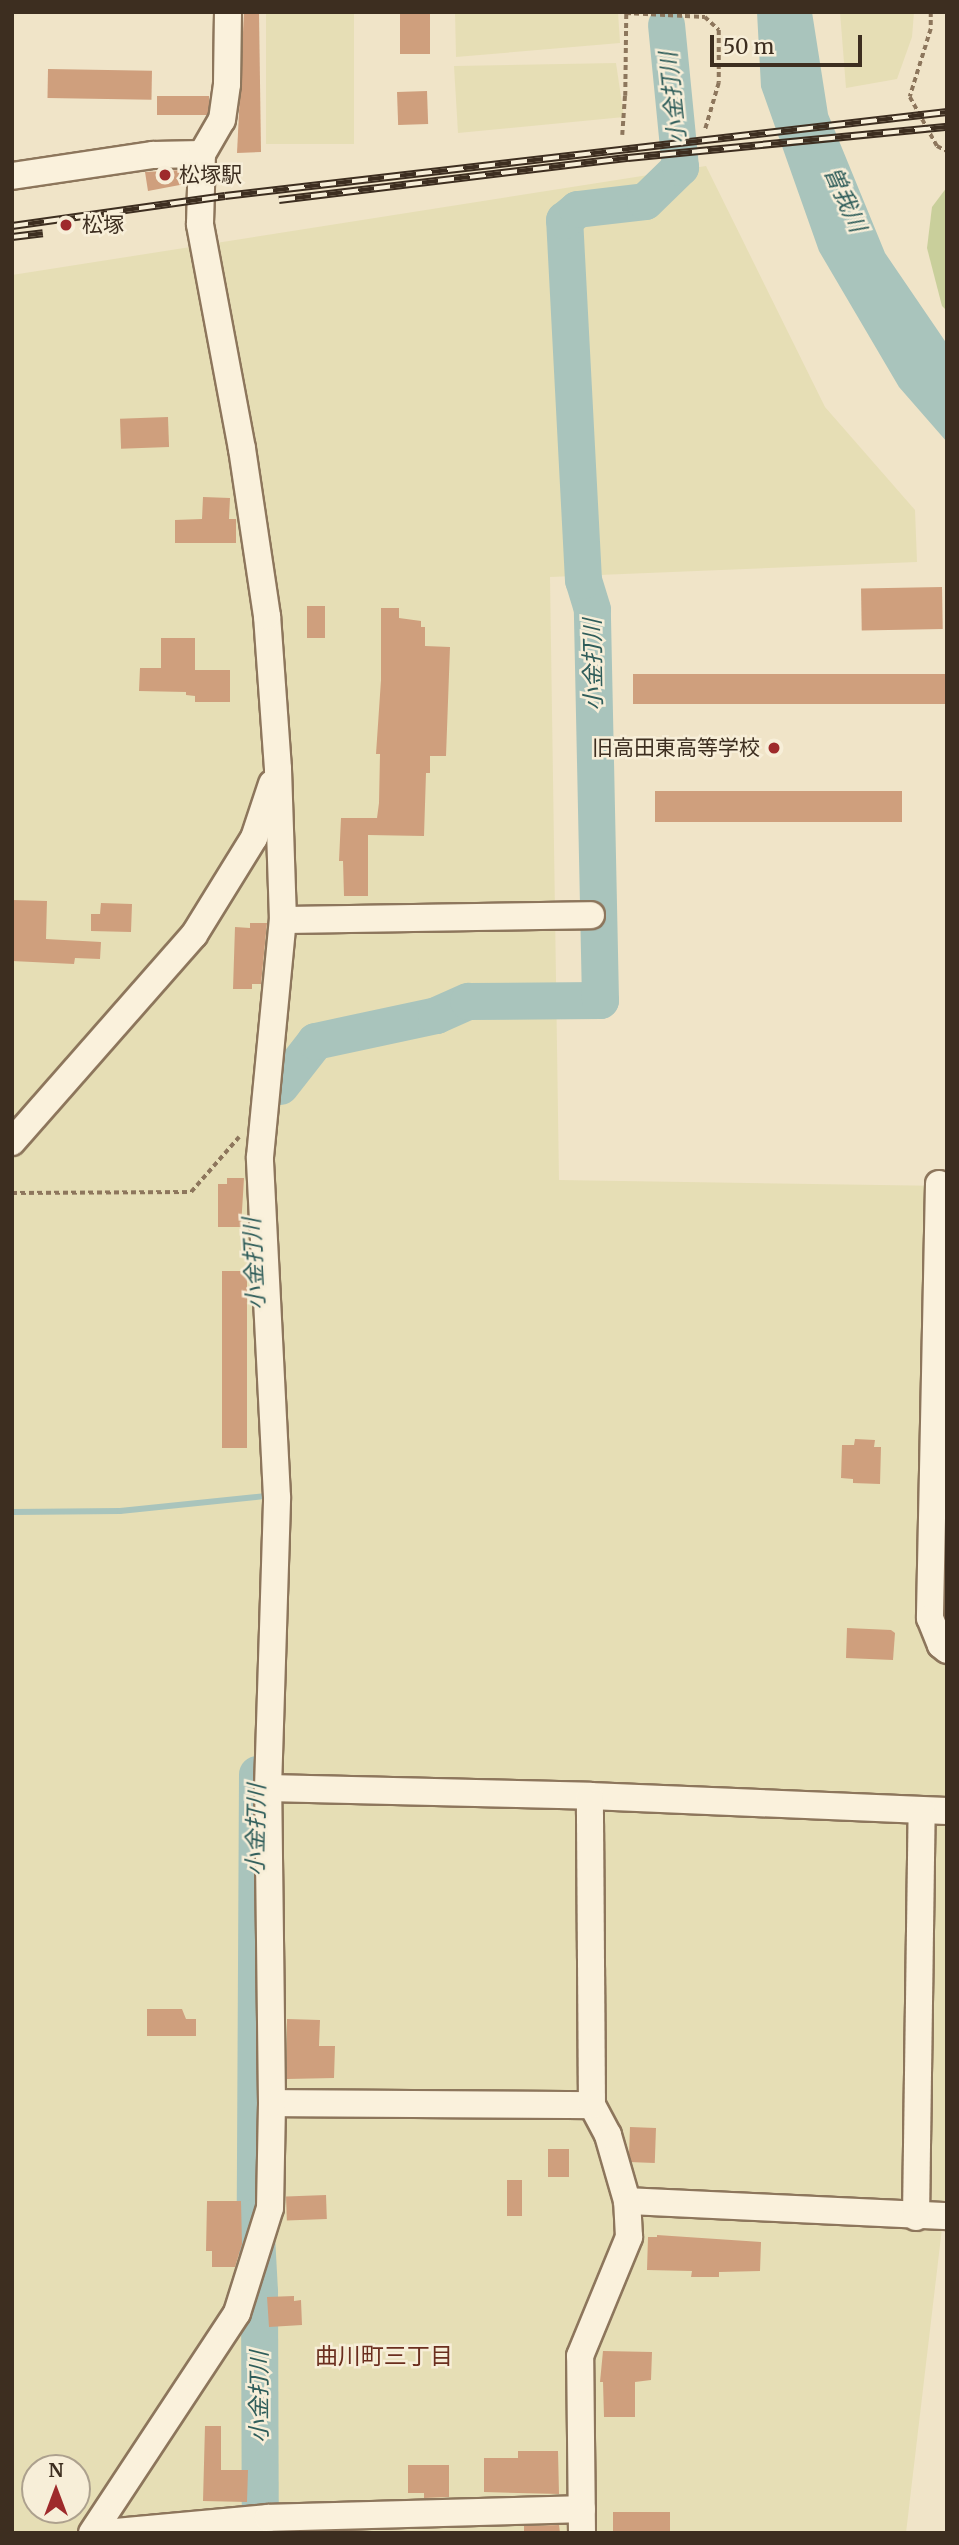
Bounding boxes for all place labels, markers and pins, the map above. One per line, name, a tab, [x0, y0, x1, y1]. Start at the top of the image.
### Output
place label: 松塚駅	[179, 162, 242, 188]
marker: 松塚駅	[157, 167, 173, 183]
place label: 松塚	[82, 212, 124, 238]
marker: 松塚	[56, 215, 76, 235]
place label: 旧高田東高等学校	[592, 735, 760, 761]
marker: 旧高田東高等学校	[766, 740, 782, 756]

